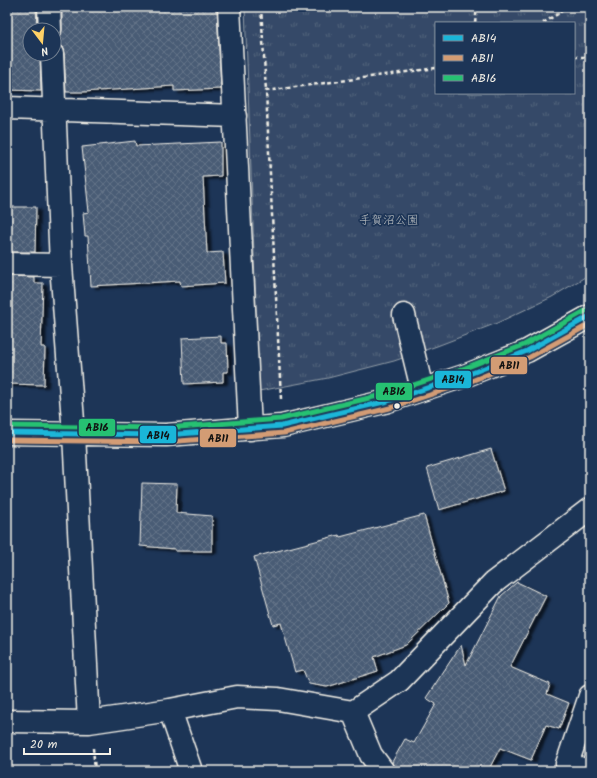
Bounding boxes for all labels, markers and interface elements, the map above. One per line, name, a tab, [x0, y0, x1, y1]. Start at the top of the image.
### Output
north arrow	[22, 22, 62, 62]
legend	[435, 22, 575, 94]
text: AB14	[471, 29, 497, 48]
text: N	[39, 41, 50, 60]
text: AB11	[471, 49, 494, 68]
text: AB16	[471, 69, 496, 88]
park label: 手賀沼公園	[359, 211, 419, 230]
line badge: AB11	[490, 356, 528, 375]
text: AB11	[499, 357, 520, 375]
line badge: AB14	[434, 370, 472, 389]
text: AB14	[441, 371, 465, 389]
line badge: AB16	[375, 382, 413, 401]
text: AB16	[382, 383, 406, 401]
unlabelled marker	[392, 401, 402, 411]
line badge: AB16	[78, 418, 116, 437]
text: AB16	[85, 419, 109, 437]
line badge: AB14	[139, 425, 177, 444]
text: AB14	[146, 427, 170, 445]
line badge: AB11	[199, 428, 237, 448]
text: AB11	[208, 430, 229, 448]
scale bar	[24, 730, 110, 756]
text: 20 m	[30, 735, 58, 754]

